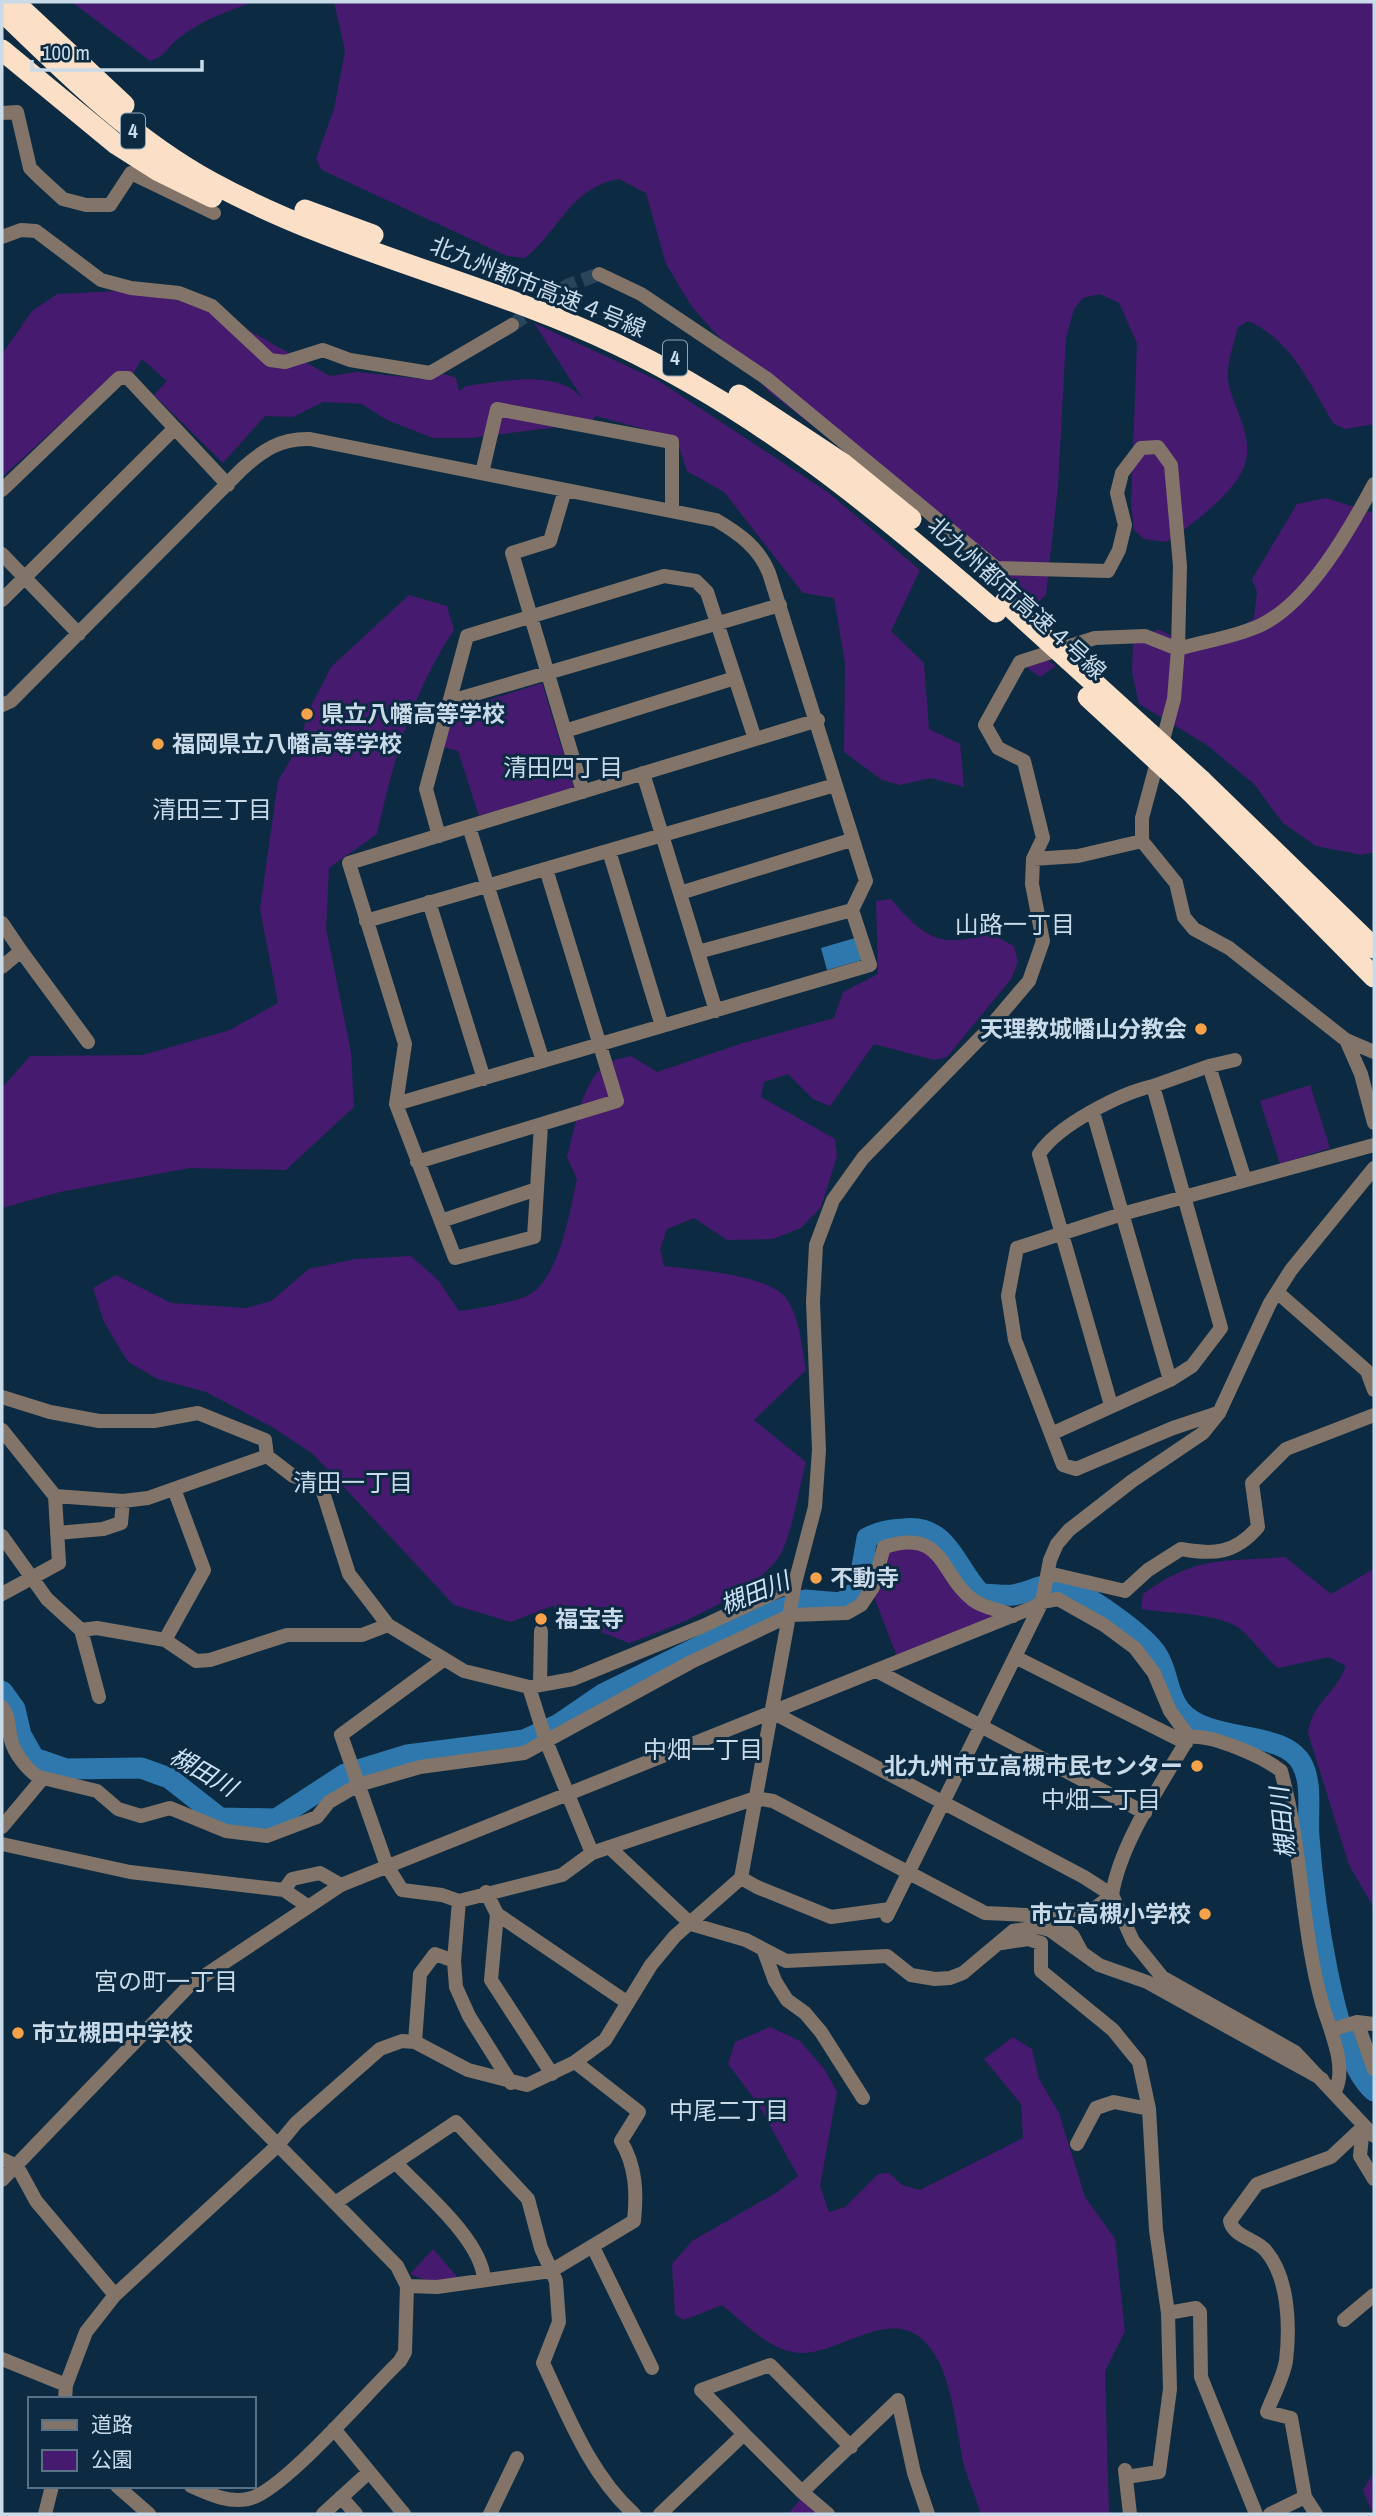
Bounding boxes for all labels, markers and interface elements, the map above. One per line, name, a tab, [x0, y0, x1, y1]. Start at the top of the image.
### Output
scale bar	[32, 28, 201, 72]
text: 100 m	[42, 38, 90, 67]
road number: 4	[121, 114, 145, 148]
street label: 北九州都市高速４号線	[426, 229, 651, 344]
road number: 4	[663, 340, 687, 376]
street label: 北九州都市高速４号線	[922, 509, 1113, 686]
place label: 県立八幡高等学校	[321, 698, 505, 729]
marker: 県立八幡高等学校	[299, 706, 315, 722]
place label: 福岡県立八幡高等学校	[172, 728, 402, 759]
marker: 福岡県立八幡高等学校	[150, 736, 166, 752]
district label: 清田四丁目	[503, 751, 623, 783]
district label: 清田三丁目	[152, 793, 272, 825]
district label: 山路一丁目	[955, 908, 1075, 940]
place label: 天理教城幡山分教会	[980, 1013, 1187, 1044]
marker: 天理教城幡山分教会	[1193, 1021, 1209, 1037]
district label: 清田一丁目	[293, 1466, 413, 1498]
place label: 不動寺	[830, 1562, 899, 1593]
water label: 槻田川	[715, 1563, 797, 1620]
marker: 不動寺	[808, 1570, 824, 1586]
place label: 福宝寺	[555, 1603, 624, 1634]
marker: 福宝寺	[533, 1611, 549, 1627]
district label: 中畑一丁目	[643, 1733, 763, 1765]
water label: 槻田川	[164, 1739, 245, 1804]
place label: 北九州市立高槻市民センター	[884, 1750, 1183, 1781]
marker: 北九州市立高槻市民センター	[1189, 1758, 1205, 1774]
district label: 中畑二丁目	[1041, 1783, 1161, 1815]
water label: 槻田川	[1262, 1783, 1302, 1861]
place label: 市立高槻小学校	[1030, 1898, 1191, 1929]
marker: 市立高槻小学校	[1197, 1906, 1213, 1922]
district label: 宮の町一丁目	[94, 1965, 238, 1997]
place label: 市立槻田中学校	[32, 2017, 193, 2048]
marker: 市立槻田中学校	[10, 2025, 26, 2041]
district label: 中尾二丁目	[669, 2094, 789, 2126]
legend	[28, 2397, 256, 2488]
text: 道路	[91, 2410, 133, 2439]
text: 公園	[91, 2445, 133, 2474]

